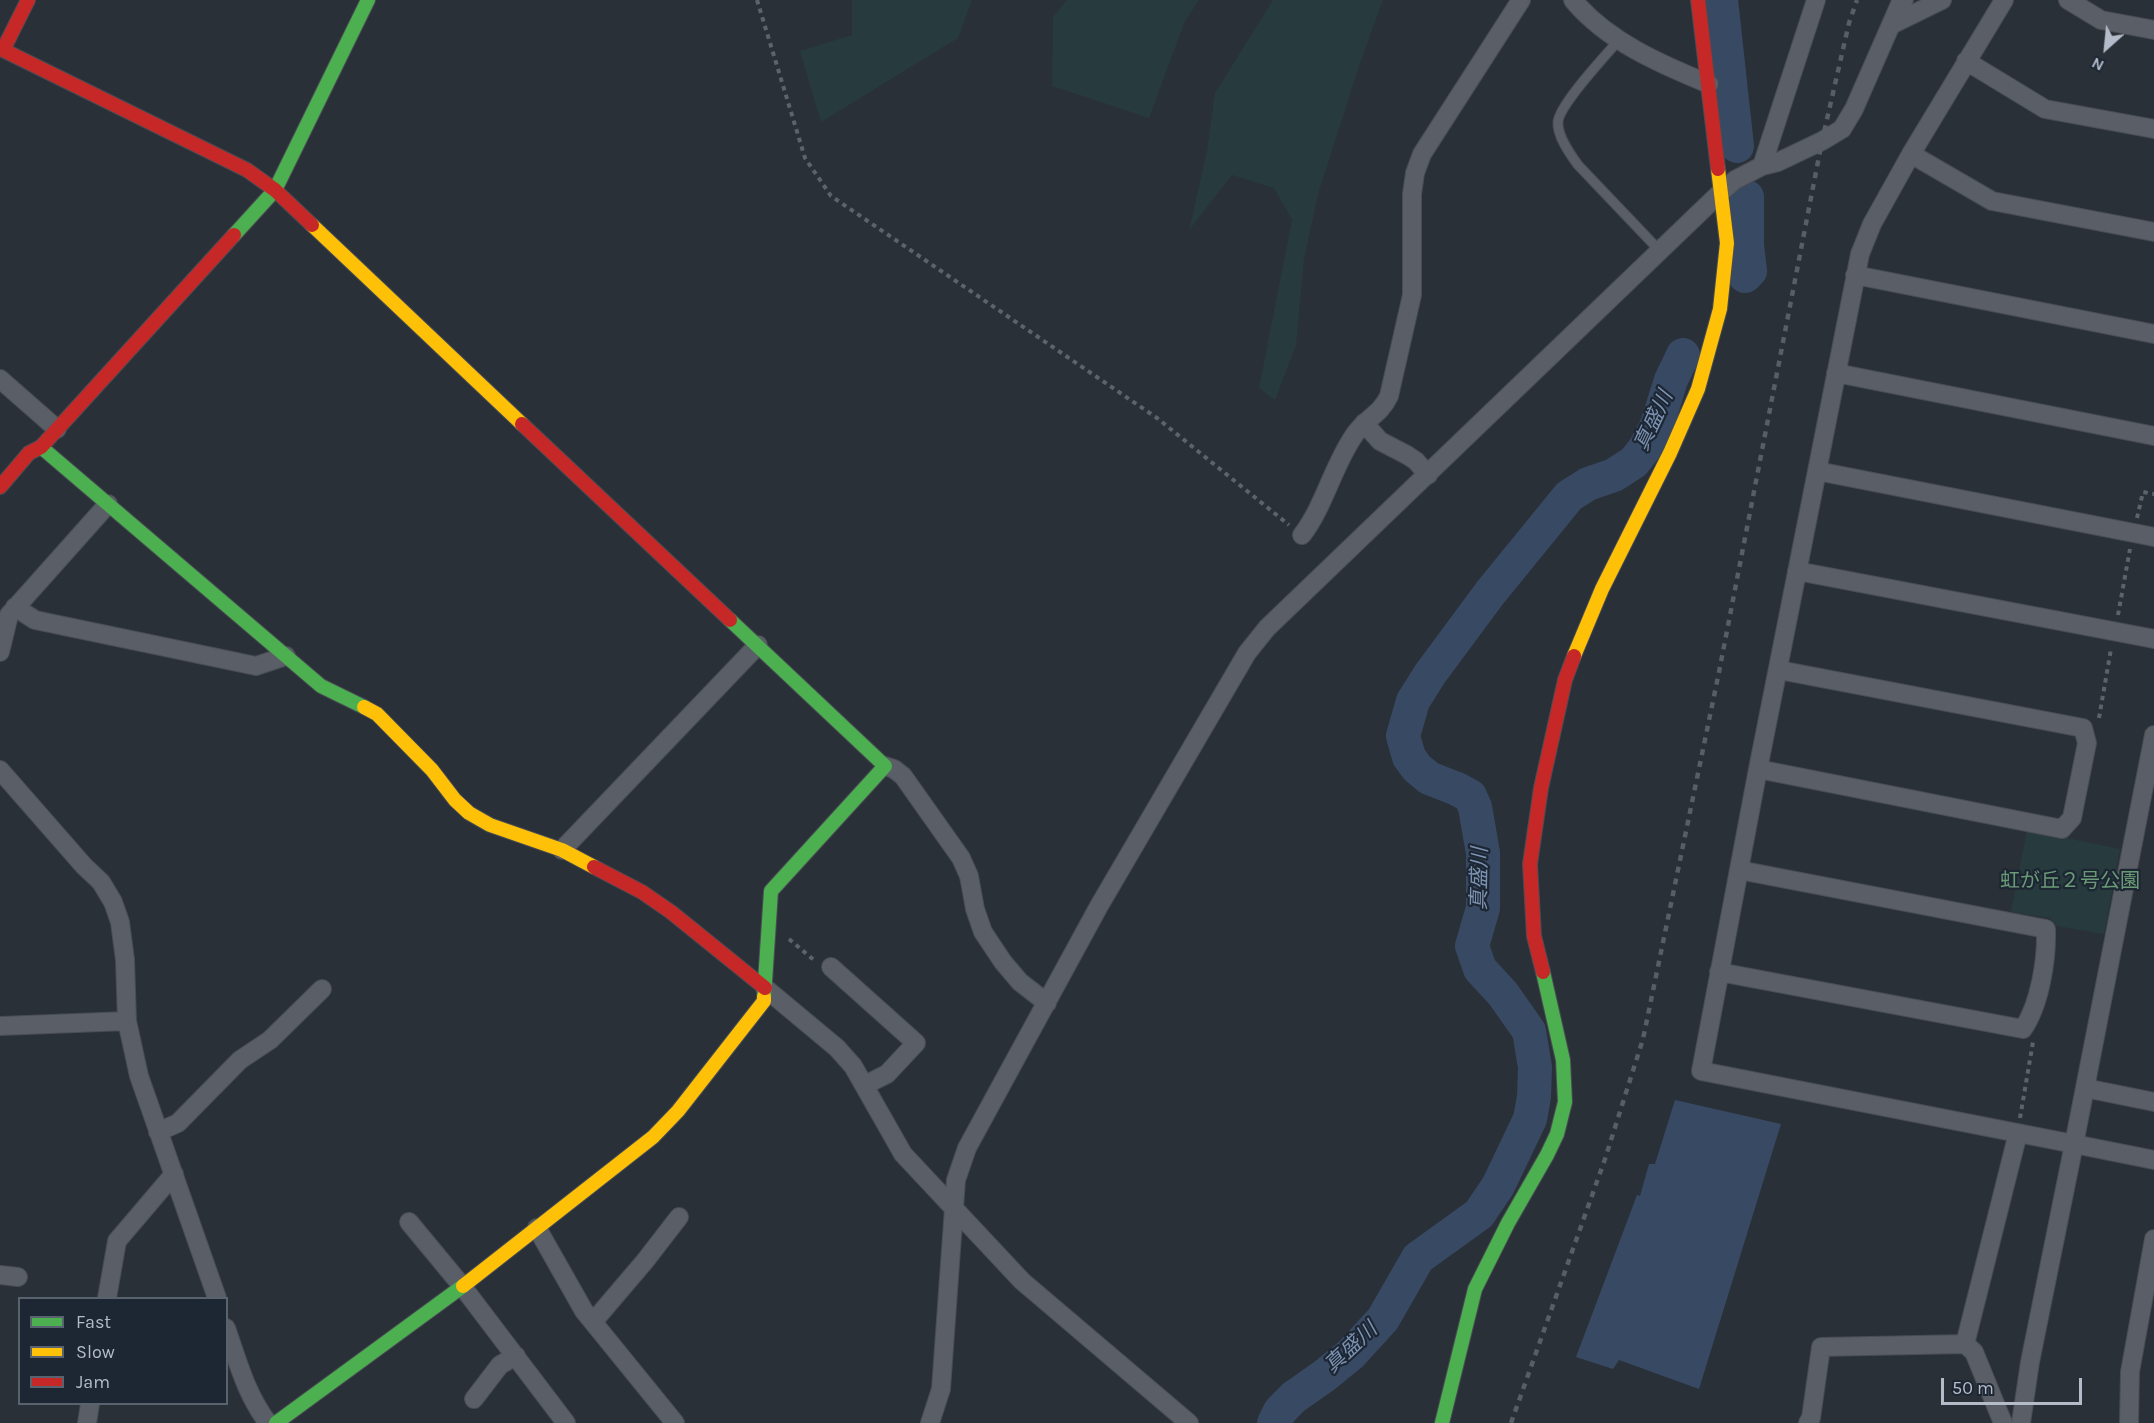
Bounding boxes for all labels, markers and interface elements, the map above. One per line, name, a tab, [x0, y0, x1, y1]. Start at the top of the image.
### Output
north arrow	[2076, 18, 2136, 78]
text: N	[2088, 53, 2107, 76]
water label: 真盛川	[1629, 387, 1679, 455]
water label: 真盛川	[1467, 847, 1493, 911]
park label: 虹が丘２号公園	[2000, 869, 2140, 893]
legend	[18, 1297, 228, 1405]
text: Fast	[76, 1311, 111, 1333]
water label: 真盛川	[1319, 1317, 1383, 1379]
text: Slow	[76, 1341, 115, 1363]
scale bar	[1944, 1366, 2085, 1404]
text: Jam	[76, 1371, 110, 1393]
text: 50 m	[1952, 1377, 1994, 1399]

